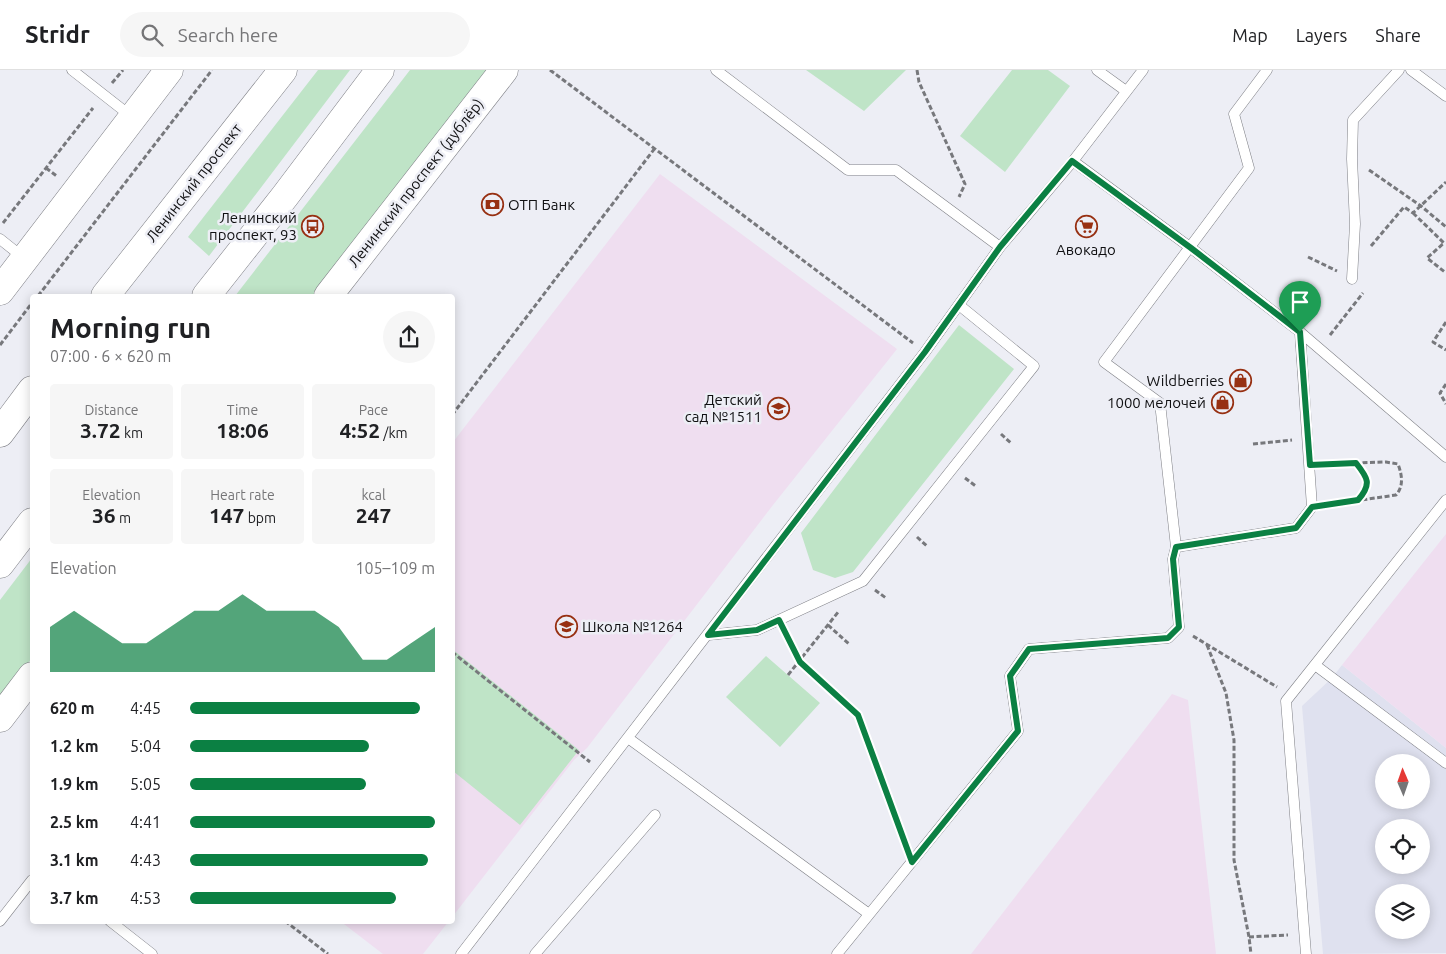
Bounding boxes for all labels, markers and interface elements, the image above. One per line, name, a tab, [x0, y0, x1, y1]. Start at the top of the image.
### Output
search box	[120, 12, 470, 57]
text: Stridr	[25, 21, 90, 48]
icon: search	[138, 21, 166, 49]
text: Search here	[178, 24, 278, 46]
text: Map	[1232, 25, 1268, 45]
text: Layers	[1296, 25, 1347, 45]
text: Share	[1375, 25, 1421, 45]
street label: Ленинский проспект (дублёр)	[345, 95, 487, 270]
street label: Ленинский проспект	[142, 120, 245, 245]
bank icon: ОТП Банк	[480, 193, 504, 217]
place label: ОТП Банк	[508, 196, 575, 213]
place label: Ленинский проспект, 93	[209, 209, 297, 243]
bus stop icon: Ленинский проспект, 93	[301, 215, 325, 239]
supermarket icon: Авокадо	[1074, 215, 1098, 239]
place label: Авокадо	[1056, 241, 1116, 258]
pin	[1279, 281, 1321, 332]
icon: arrive	[1286, 288, 1314, 316]
button: share	[383, 311, 435, 363]
text: Morning run	[50, 312, 211, 343]
text: 07:00 · 6 × 620 m	[50, 347, 171, 365]
shop icon: Wildberries	[1228, 369, 1252, 393]
place label: Wildberries	[1147, 372, 1224, 389]
place label: Детский сад №1511	[685, 391, 762, 425]
shop icon: 1000 мелочей	[1210, 391, 1234, 415]
place label: 1000 мелочей	[1107, 394, 1206, 411]
school or university icon: Детский сад №1511	[766, 397, 790, 421]
text: Distance	[84, 402, 139, 418]
text: Time	[227, 402, 258, 418]
text: Pace	[359, 402, 388, 418]
text: 3.72	[80, 418, 121, 442]
text: 18:06	[216, 418, 269, 442]
text: 4:52	[339, 418, 380, 442]
text: km	[121, 425, 143, 441]
text: /km	[380, 425, 408, 441]
text: Elevation	[82, 487, 141, 503]
text: Heart rate	[210, 487, 275, 503]
text: kcal	[361, 487, 386, 503]
text: 36	[92, 503, 116, 527]
text: 147	[209, 503, 244, 527]
text: 247	[356, 503, 391, 527]
text: m	[116, 510, 131, 526]
text: bpm	[244, 510, 276, 526]
text: Elevation	[50, 559, 117, 577]
text: 105–109 m	[355, 559, 435, 577]
school or university icon: Школа №1264	[554, 615, 578, 639]
place label: Школа №1264	[582, 618, 683, 635]
text: 620 m	[50, 699, 95, 717]
text: 4:45	[130, 699, 161, 717]
text: 1.2 km	[50, 737, 99, 755]
text: 5:04	[130, 737, 161, 755]
north arrow	[1375, 754, 1430, 809]
map controls	[1375, 754, 1430, 939]
text: 1.9 km	[50, 775, 99, 793]
text: 5:05	[130, 775, 161, 793]
text: 2.5 km	[50, 813, 99, 831]
text: 4:41	[130, 813, 161, 831]
button: locate	[1375, 819, 1430, 874]
text: 3.1 km	[50, 851, 99, 869]
text: 4:43	[130, 851, 161, 869]
button: layers	[1375, 884, 1430, 939]
text: 3.7 km	[50, 889, 99, 907]
text: 4:53	[130, 889, 161, 907]

